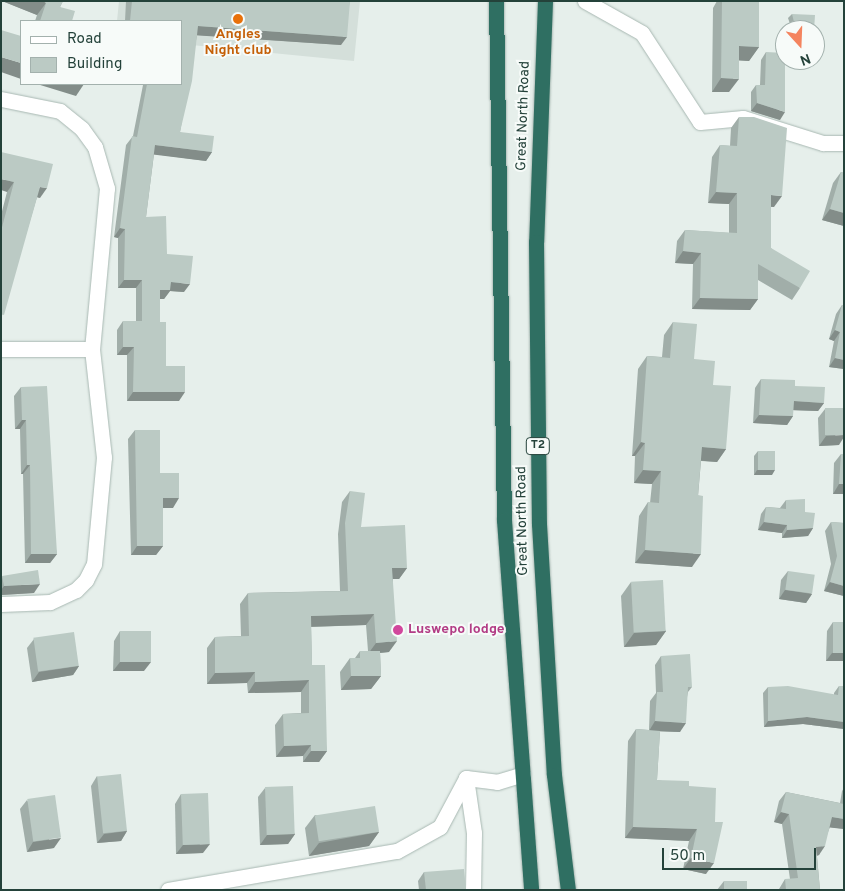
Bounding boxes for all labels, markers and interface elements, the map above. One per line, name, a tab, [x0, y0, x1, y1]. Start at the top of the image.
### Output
marker: Angles Night club	[232, 13, 244, 25]
legend	[20, 20, 182, 85]
north arrow	[775, 20, 825, 70]
place label: Angles Night club	[204, 27, 272, 59]
text: Road	[67, 30, 102, 49]
text: N	[797, 49, 813, 68]
text: Building	[67, 55, 122, 74]
street label: Great North Road	[514, 61, 534, 171]
road number: T2	[526, 436, 550, 456]
street label: Great North Road	[514, 466, 532, 576]
place label: Luswepo lodge	[408, 622, 505, 638]
marker: Luswepo lodge	[392, 624, 404, 636]
scale bar	[665, 838, 819, 870]
text: 50 m	[670, 847, 705, 866]

